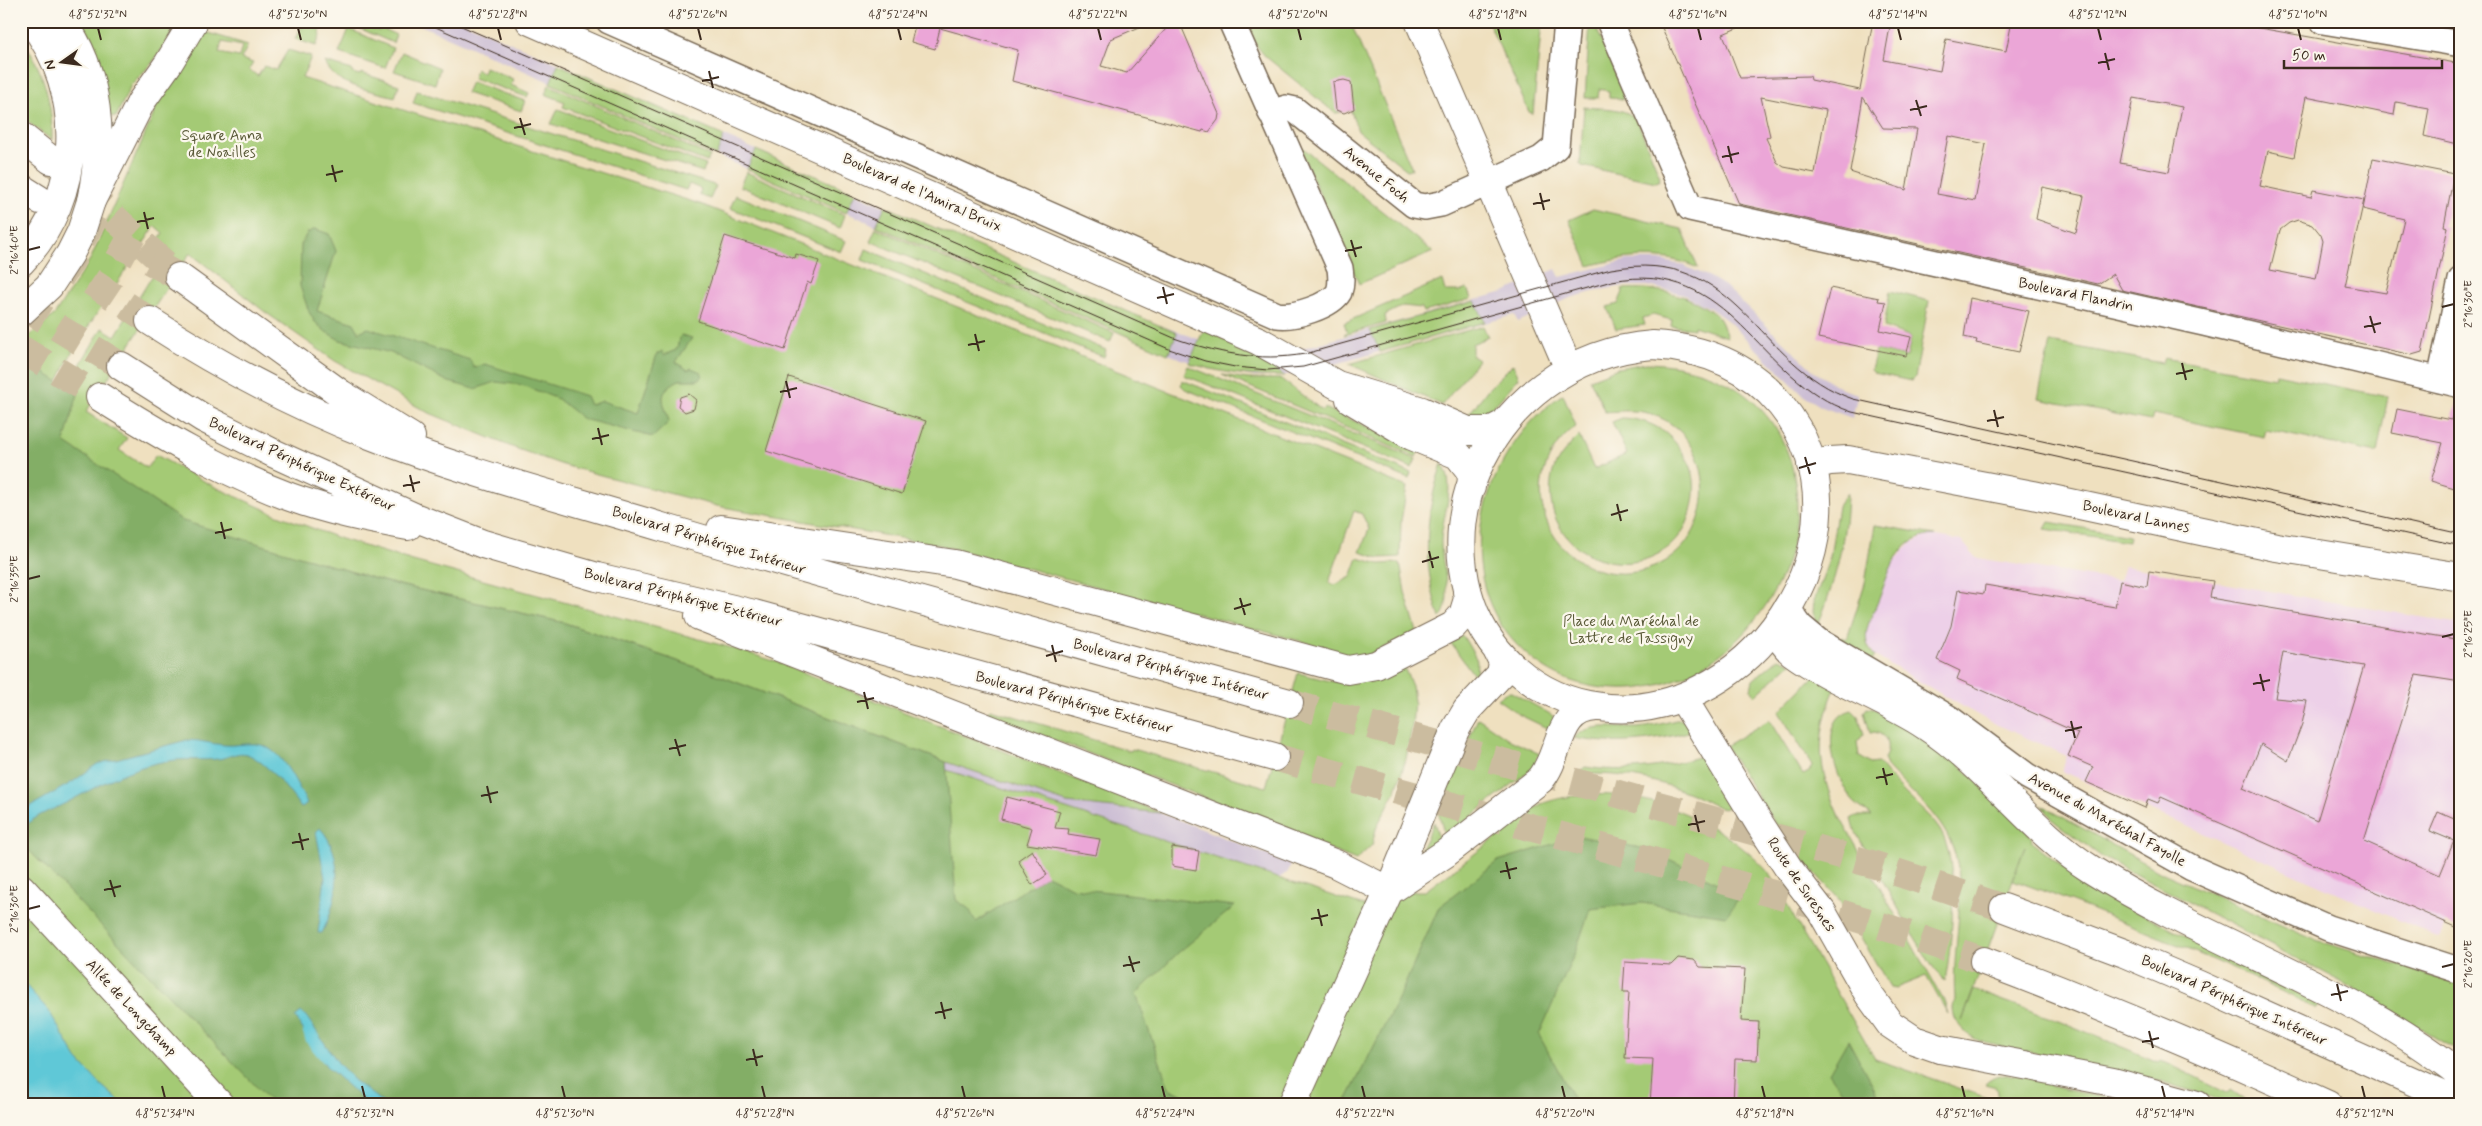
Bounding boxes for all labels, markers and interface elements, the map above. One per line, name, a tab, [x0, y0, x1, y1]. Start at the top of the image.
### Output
text: 48°52'32"N	[69, 7, 127, 23]
text: 48°52'30"N	[269, 7, 327, 23]
text: 48°52'28"N	[469, 7, 527, 23]
text: 48°52'26"N	[669, 7, 727, 23]
text: 48°52'24"N	[868, 7, 928, 23]
text: 48°52'22"N	[1069, 7, 1127, 23]
text: 48°52'20"N	[1269, 7, 1327, 23]
text: 48°52'18"N	[1469, 7, 1527, 23]
text: 48°52'16"N	[1669, 7, 1727, 23]
text: 48°52'14"N	[1869, 7, 1927, 23]
text: 48°52'12"N	[2069, 7, 2127, 23]
text: 48°52'10"N	[2269, 7, 2327, 23]
north arrow	[38, 38, 88, 88]
scale bar	[2284, 38, 2442, 70]
text: 50 m	[2292, 46, 2326, 66]
text: N	[40, 58, 60, 72]
park label: Square Anna de Noailles	[182, 126, 262, 163]
street label: Avenue Foch	[1339, 142, 1414, 208]
street label: Boulevard de l'Amiral Bruix	[839, 149, 1005, 237]
text: 2°16'40"E	[7, 225, 23, 275]
street label: Boulevard Flandrin	[2017, 273, 2135, 317]
text: 2°16'30"E	[2461, 280, 2477, 328]
street label: Boulevard Périphérique Extérieur	[206, 413, 398, 517]
street label: Boulevard Lannes	[2081, 496, 2191, 538]
street label: Boulevard Périphérique Intérieur	[610, 502, 808, 580]
text: 2°16'35"E	[7, 555, 23, 603]
street label: Boulevard Périphérique Extérieur	[582, 564, 784, 632]
text: 2°16'25"E	[2461, 610, 2477, 658]
park label: Place du Maréchal de Lattre de Tassigny	[1563, 612, 1699, 650]
street label: Boulevard Périphérique Intérieur	[1071, 634, 1271, 706]
street label: Boulevard Périphérique Extérieur	[973, 667, 1175, 739]
street label: Avenue du Maréchal Fayolle	[2025, 768, 2189, 872]
street label: Route de Suresnes	[1762, 834, 1840, 936]
text: 2°16'30"E	[7, 885, 23, 933]
text: 2°16'20"E	[2461, 940, 2477, 988]
street label: Boulevard Périphérique Intérieur	[2138, 951, 2330, 1051]
street label: Allée de Longchamp	[81, 955, 181, 1061]
text: 48°52'34"N	[136, 1106, 194, 1122]
text: 48°52'32"N	[336, 1106, 394, 1122]
text: 48°52'30"N	[536, 1106, 594, 1122]
text: 48°52'28"N	[736, 1106, 794, 1122]
text: 48°52'26"N	[936, 1106, 994, 1122]
text: 48°52'24"N	[1135, 1106, 1195, 1122]
text: 48°52'22"N	[1336, 1106, 1394, 1122]
text: 48°52'20"N	[1536, 1106, 1594, 1122]
text: 48°52'18"N	[1736, 1106, 1794, 1122]
text: 48°52'16"N	[1936, 1106, 1994, 1122]
text: 48°52'14"N	[2136, 1106, 2194, 1122]
text: 48°52'12"N	[2336, 1106, 2394, 1122]

